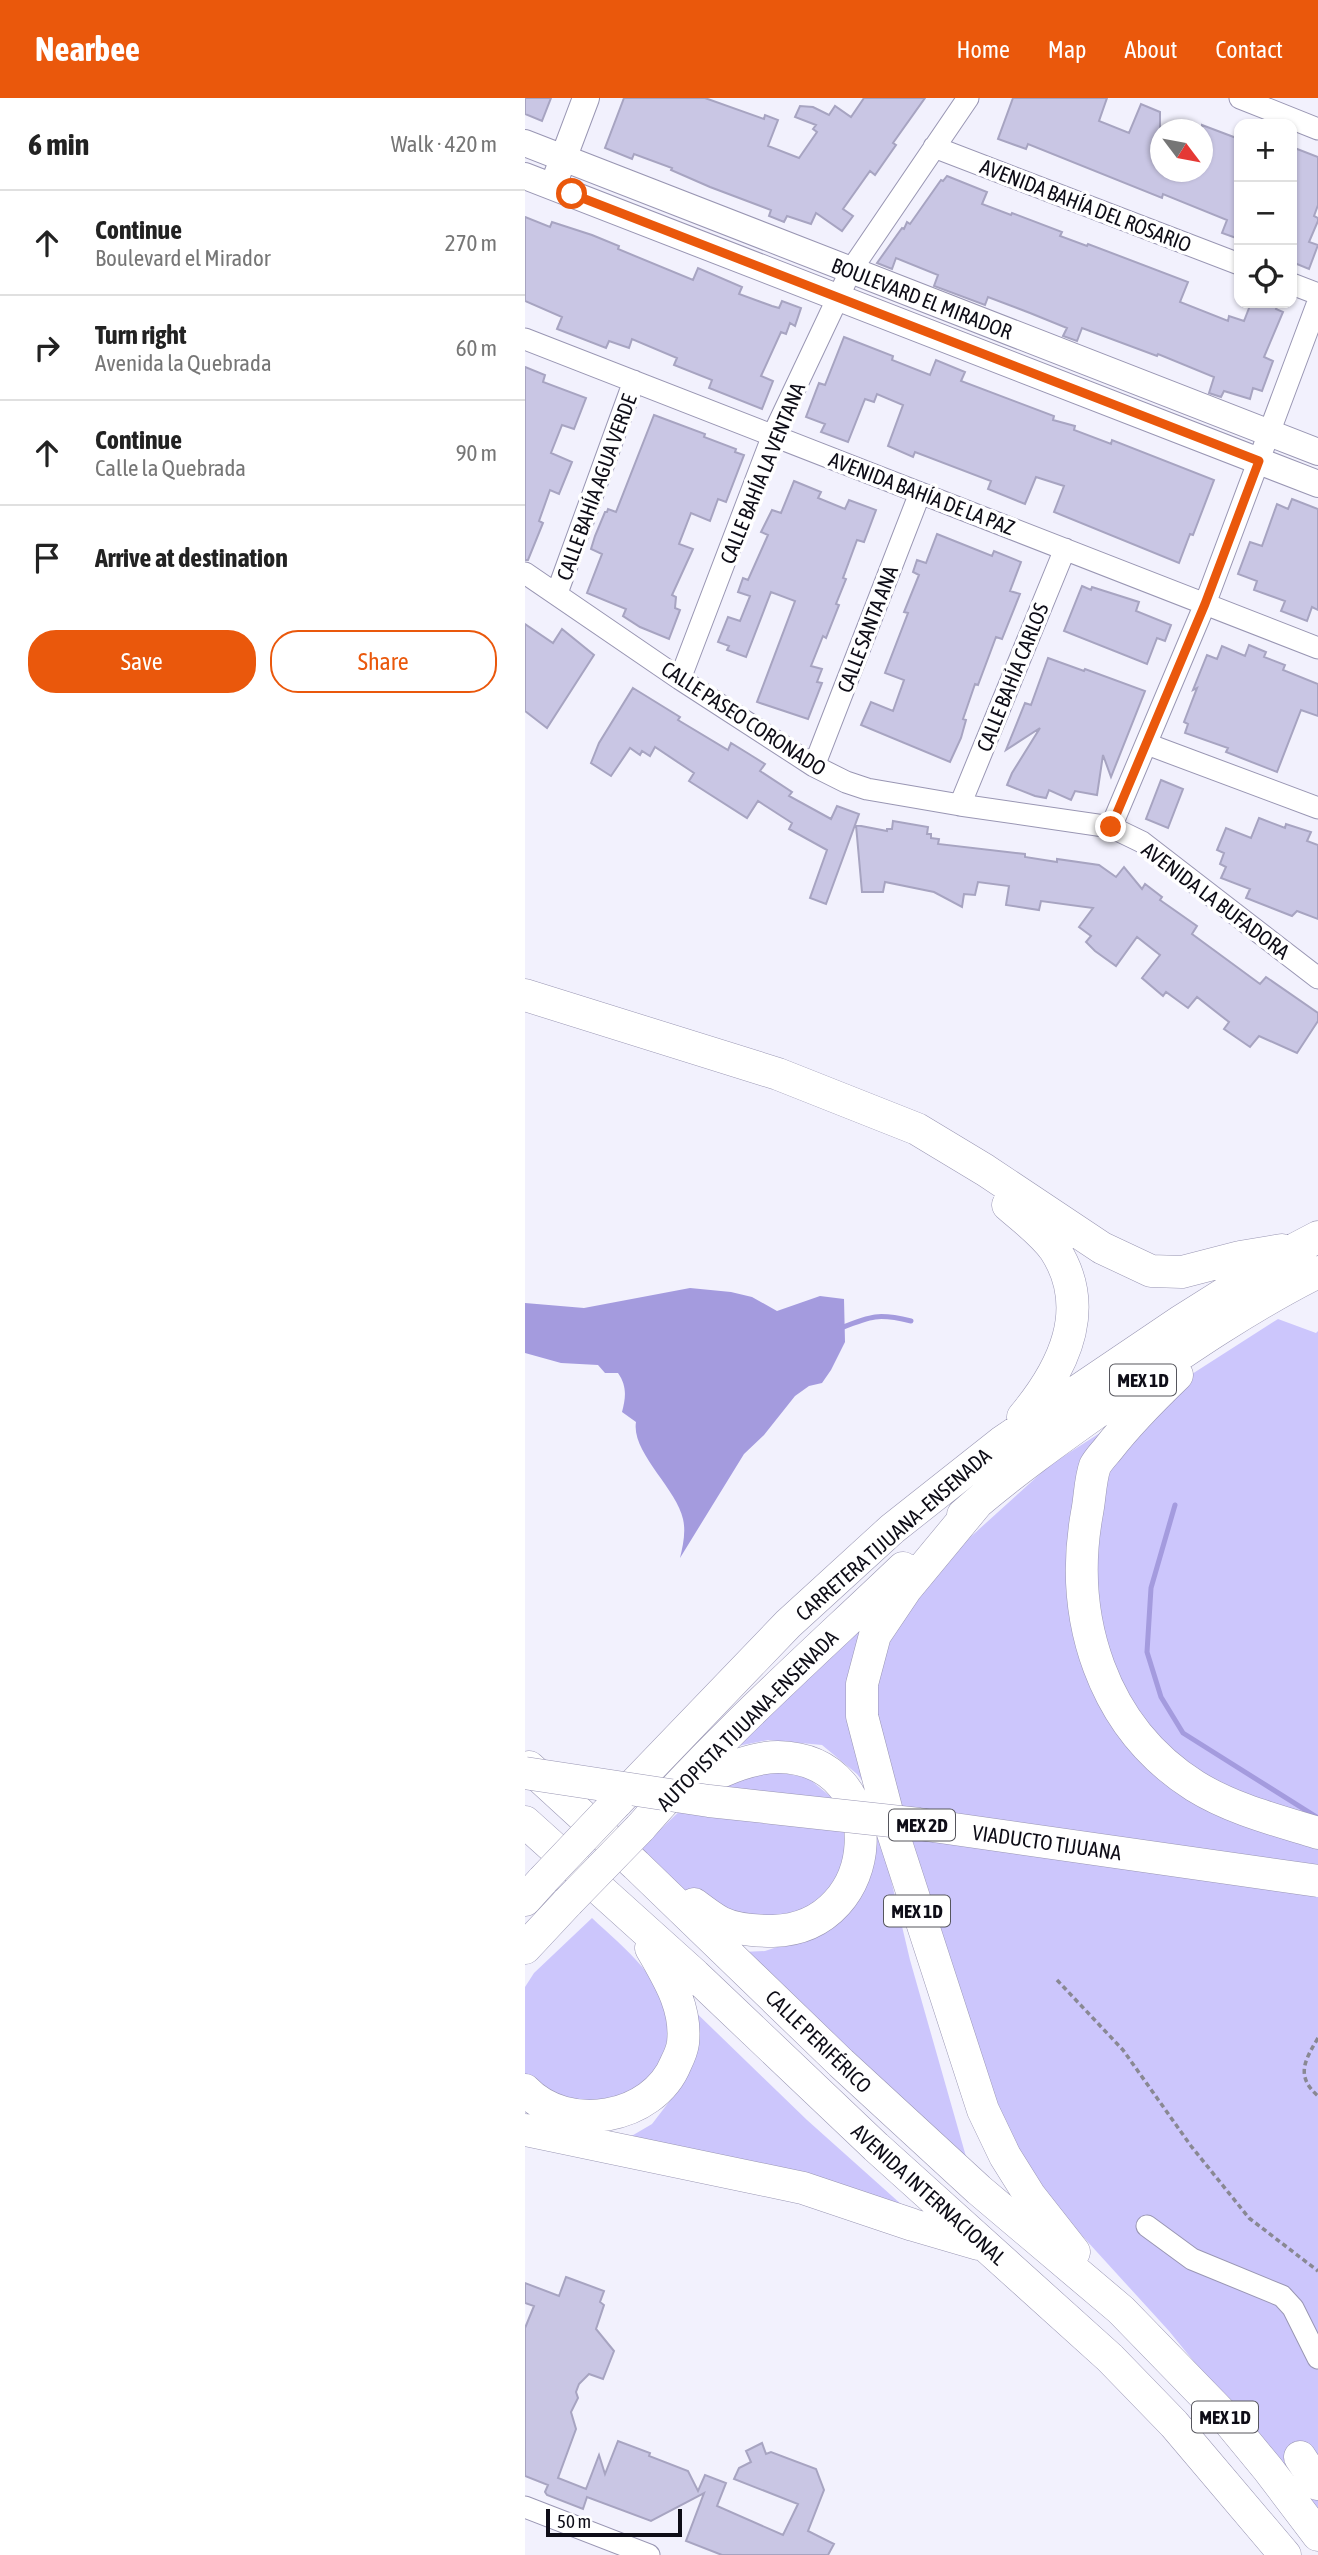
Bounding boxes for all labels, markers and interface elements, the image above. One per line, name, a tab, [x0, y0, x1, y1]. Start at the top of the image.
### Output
text: Nearbee	[35, 30, 140, 68]
text: Home	[956, 36, 1010, 63]
text: Map	[1048, 36, 1086, 63]
text: About	[1124, 36, 1177, 63]
text: Contact	[1215, 36, 1283, 63]
north arrow	[1150, 119, 1213, 182]
map controls	[1234, 119, 1297, 308]
button: +	[1234, 119, 1297, 182]
text: 6 min	[28, 127, 89, 161]
text: Walk · 420 m	[391, 131, 497, 157]
street label: AVENIDA BAHÍA DEL ROSARIO	[977, 154, 1195, 256]
route start	[556, 178, 587, 209]
button: −	[1234, 182, 1297, 245]
text: Continue	[95, 215, 182, 245]
icon: ahead	[28, 224, 66, 262]
text: 270 m	[445, 230, 497, 256]
text: Boulevard el Mirador	[95, 245, 271, 271]
button: locate	[1234, 245, 1297, 308]
street label: BOULEVARD EL MIRADOR	[828, 252, 1016, 344]
text: Turn right	[95, 320, 186, 350]
icon: right	[28, 329, 66, 367]
text: 60 m	[456, 335, 497, 361]
text: Avenida la Quebrada	[95, 350, 272, 376]
street label: CALLE BAHÍA LA VENTANA	[715, 378, 810, 567]
street label: CALLE BAHÍA AGUA VERDE	[551, 391, 641, 583]
text: Continue	[95, 425, 182, 455]
icon: ahead	[28, 434, 66, 472]
text: 90 m	[456, 440, 497, 466]
street label: AVENIDA BAHÍA DE LA PAZ	[826, 447, 1018, 539]
text: Calle la Quebrada	[95, 455, 246, 481]
icon: arrive	[28, 539, 66, 577]
text: Arrive at destination	[95, 543, 288, 573]
street label: CALLE SANTA ANA	[832, 562, 902, 696]
street label: CALLE BAHÍA CARLOS	[971, 599, 1053, 755]
button: Save	[28, 630, 256, 693]
button: Share	[270, 630, 497, 693]
street label: CALLE PASEO CORONADO	[657, 656, 831, 780]
route end	[1095, 811, 1126, 842]
street label: AVENIDA LA BUFADORA	[1137, 837, 1295, 964]
road number: MEX 1D	[1110, 1364, 1176, 1396]
street label: CARRETERA TIJUANA–ENSENADA	[791, 1442, 996, 1625]
street label: AUTOPISTA TIJUANA-ENSENADA	[652, 1624, 843, 1815]
road number: MEX 2D	[889, 1810, 955, 1840]
street label: VIADUCTO TIJUANA	[971, 1820, 1124, 1864]
road number: MEX 1D	[884, 1896, 950, 1926]
street label: CALLE PERIFÉRICO	[761, 1985, 877, 2097]
street label: AVENIDA INTERNACIONAL	[847, 2119, 1011, 2269]
road number: MEX 1D	[1192, 2402, 1258, 2432]
scale bar	[546, 2506, 683, 2538]
text: 50 m	[557, 2510, 591, 2532]

